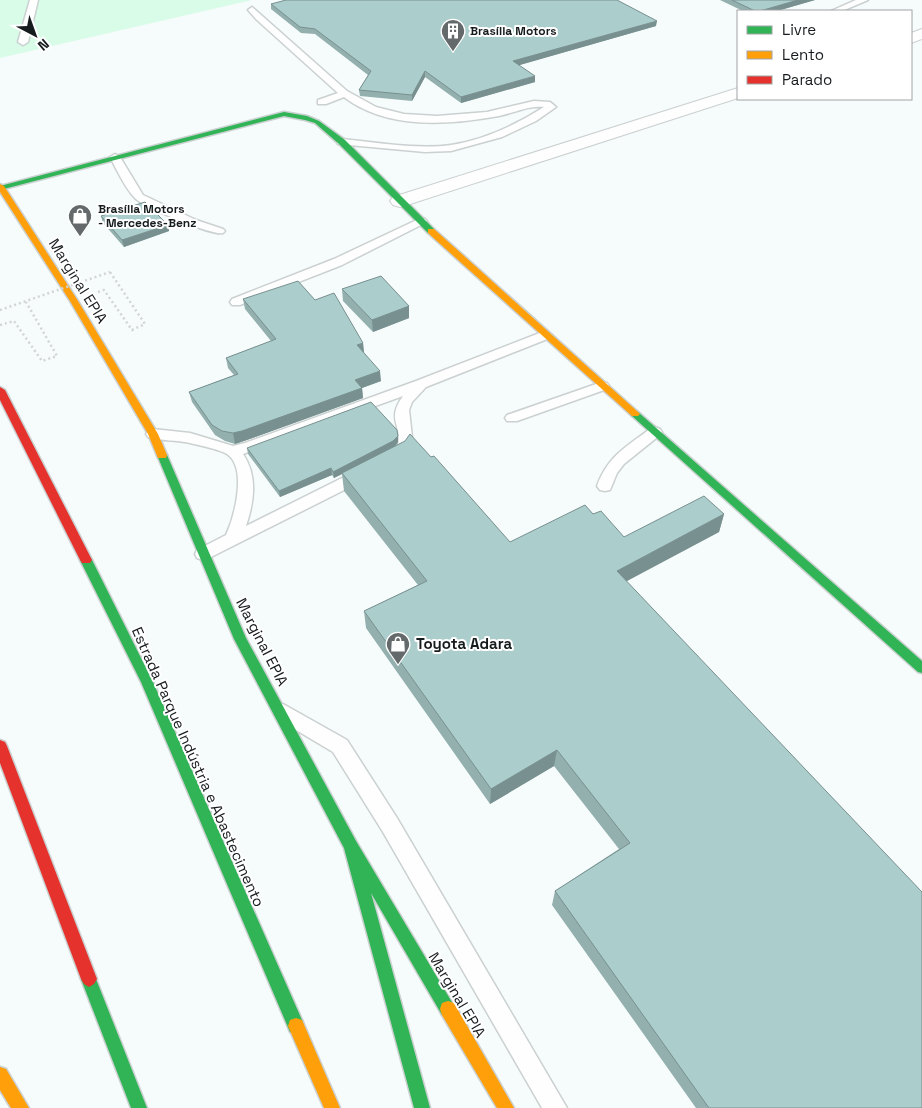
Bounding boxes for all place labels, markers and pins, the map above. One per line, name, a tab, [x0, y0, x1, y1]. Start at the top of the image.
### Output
building icon: Brasília Motors	[440, 18, 466, 52]
place label: Brasília Motors	[470, 23, 557, 39]
place label: Brasília Motors - Mercedes-Benz	[98, 201, 196, 231]
shop icon: Brasília Motors - Mercedes-Benz	[67, 203, 93, 237]
shop icon: Toyota Adara	[385, 631, 411, 665]
place label: Toyota Adara	[416, 634, 512, 653]

